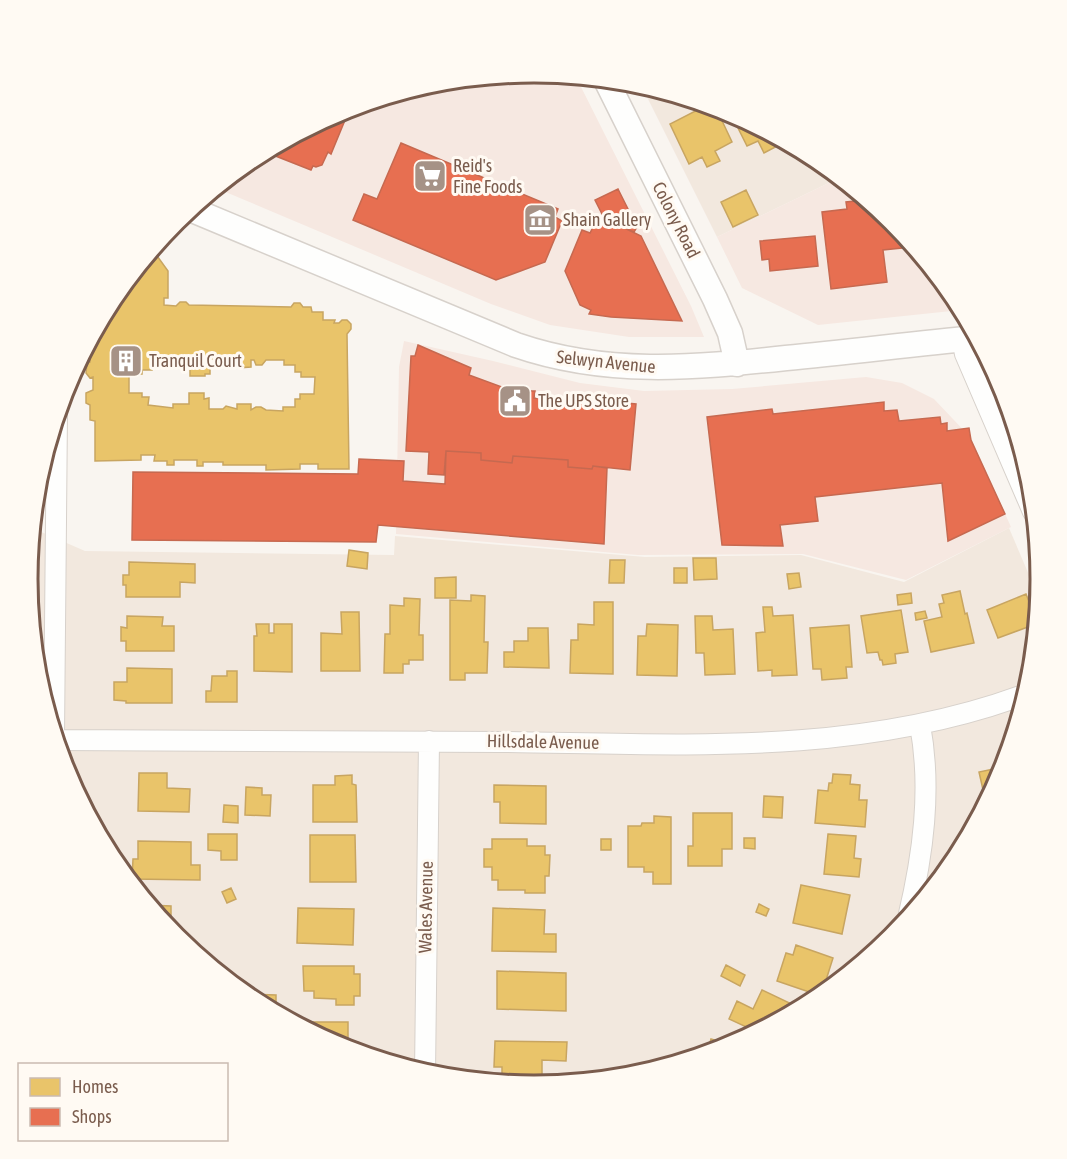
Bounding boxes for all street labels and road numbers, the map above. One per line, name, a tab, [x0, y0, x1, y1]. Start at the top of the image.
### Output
street label: Colony Road	[648, 178, 705, 261]
street label: Selwyn Avenue	[555, 346, 657, 377]
street label: Hillsdale Avenue	[487, 730, 599, 753]
street label: Wales Avenue	[414, 861, 437, 953]

